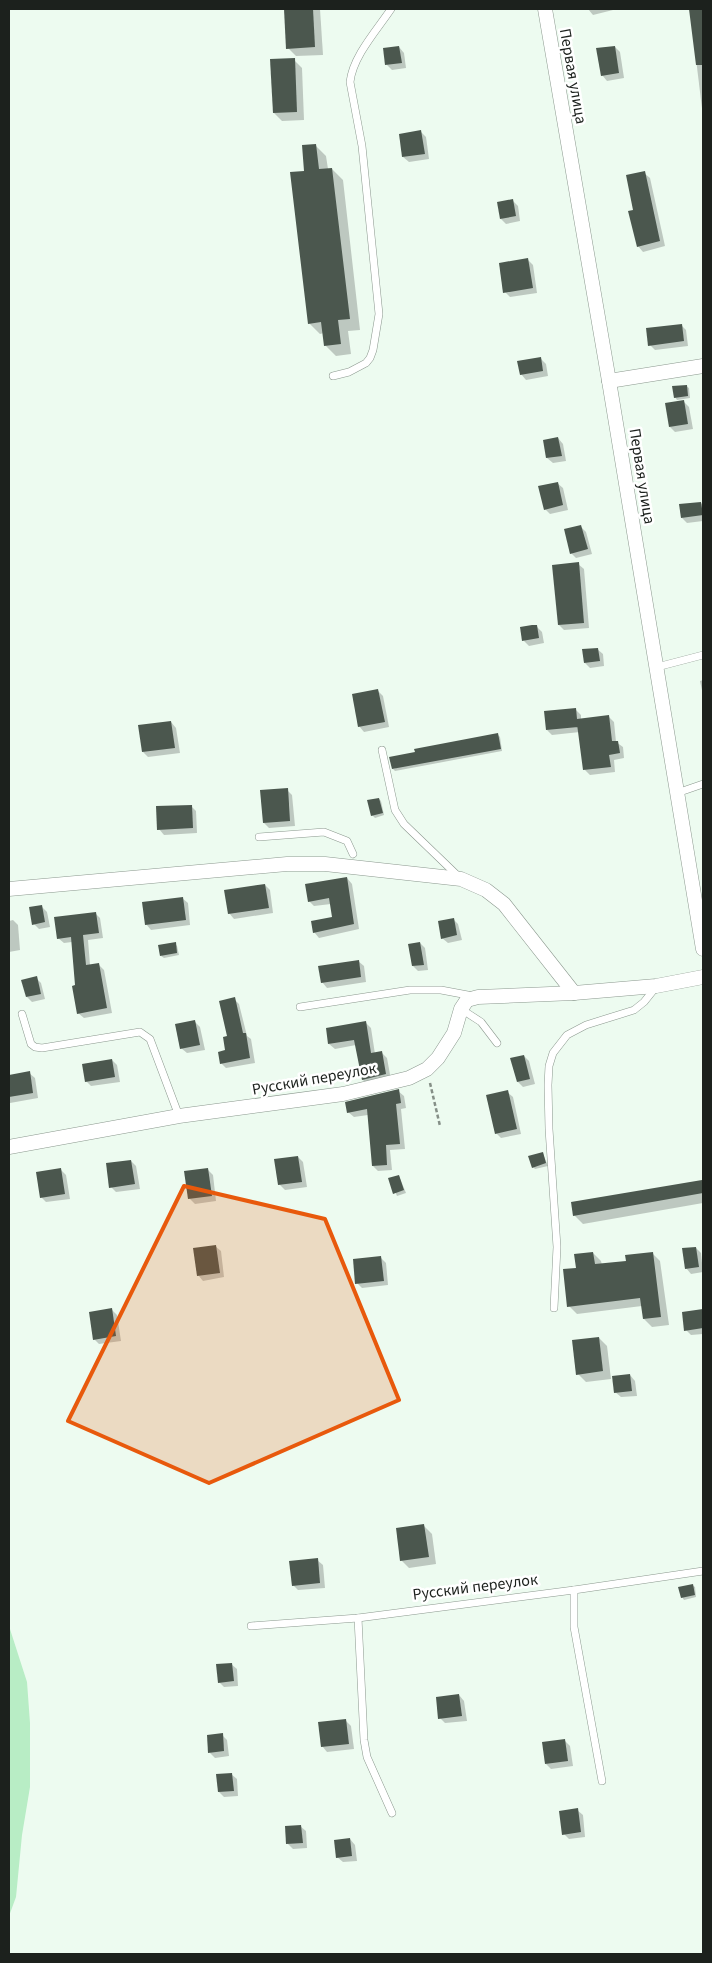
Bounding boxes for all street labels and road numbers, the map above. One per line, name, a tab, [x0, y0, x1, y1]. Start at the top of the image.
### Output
street label: Первая улица	[554, 27, 592, 126]
street label: Первая улица	[624, 427, 660, 526]
street label: Русский переулок	[250, 1057, 378, 1101]
street label: Русский переулок	[411, 1568, 539, 1606]

